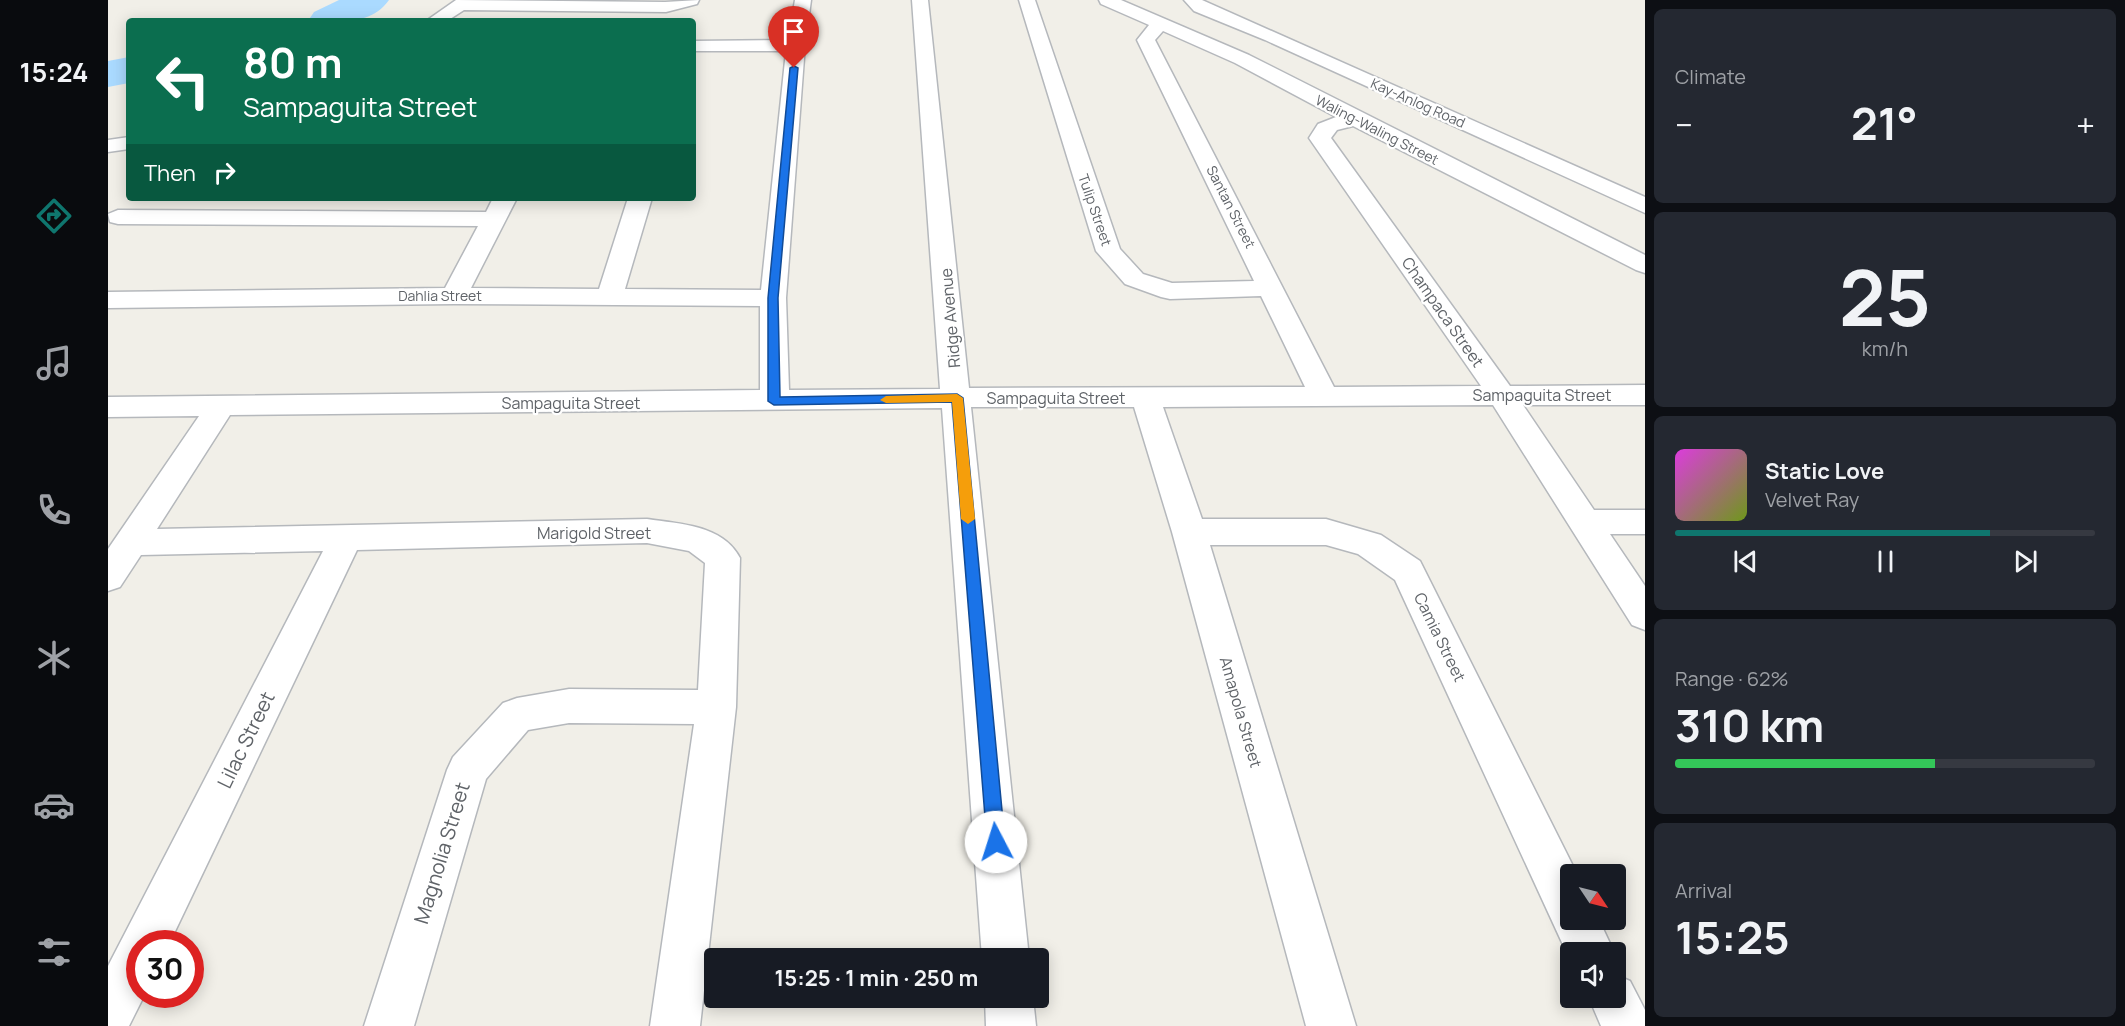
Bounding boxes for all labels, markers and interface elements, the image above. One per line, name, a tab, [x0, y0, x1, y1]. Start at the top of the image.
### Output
pin	[768, 6, 819, 68]
icon: arrive	[777, 15, 810, 48]
text: 80 m	[243, 33, 343, 91]
icon: left	[144, 42, 222, 120]
text: 15:24	[20, 53, 88, 90]
text: Climate	[1675, 63, 1746, 90]
street label: Kay-Anlog Road	[1368, 73, 1469, 132]
text: Sampaguita Street	[243, 88, 477, 125]
street label: Waling-Waling Street	[1312, 90, 1442, 169]
text: 21°	[1851, 92, 1918, 154]
text: −	[1675, 102, 1693, 147]
text: +	[2076, 102, 2095, 147]
icon: right	[208, 156, 241, 189]
text: Then	[144, 158, 196, 188]
street label: Santan Street	[1202, 162, 1261, 252]
street label: Tulip Street	[1074, 171, 1117, 249]
icon: directions	[33, 195, 75, 237]
text: 25	[1839, 243, 1931, 349]
street label: Champaca Street	[1397, 253, 1489, 371]
street label: Ridge Avenue	[935, 267, 965, 369]
street label: Dahlia Street	[398, 286, 482, 305]
text: km/h	[1862, 335, 1908, 362]
icon: music	[33, 342, 75, 384]
street label: Sampaguita Street	[1473, 384, 1611, 406]
street label: Sampaguita Street	[987, 387, 1125, 409]
street label: Sampaguita Street	[502, 392, 640, 414]
text: Static Love	[1765, 456, 1884, 486]
text: Velvet Ray	[1765, 486, 1859, 513]
icon: phone	[33, 489, 75, 531]
street label: Marigold Street	[537, 522, 651, 544]
icon: previous	[1729, 545, 1762, 578]
icon: pause	[1869, 545, 1902, 578]
icon: next	[2009, 545, 2042, 578]
street label: Camia Street	[1409, 589, 1471, 685]
icon: climate	[33, 637, 75, 679]
street label: Amapola Street	[1215, 654, 1267, 770]
text: Range · 62%	[1675, 665, 1789, 692]
street label: Lilac Street	[211, 687, 281, 793]
text: 310 km	[1675, 694, 1824, 756]
street label: Magnolia Street	[407, 779, 476, 927]
icon: car	[33, 784, 75, 826]
position arrow	[964, 810, 1028, 874]
north arrow	[1560, 864, 1626, 930]
map controls	[1560, 864, 1626, 1008]
text: Arrival	[1675, 877, 1732, 904]
text: 15:25	[1675, 906, 1790, 968]
speed limit sign: 30	[126, 930, 204, 1008]
icon: filters	[33, 931, 75, 973]
button: sound	[1560, 942, 1626, 1008]
text: 15:25 · 1 min · 250 m	[775, 963, 978, 993]

